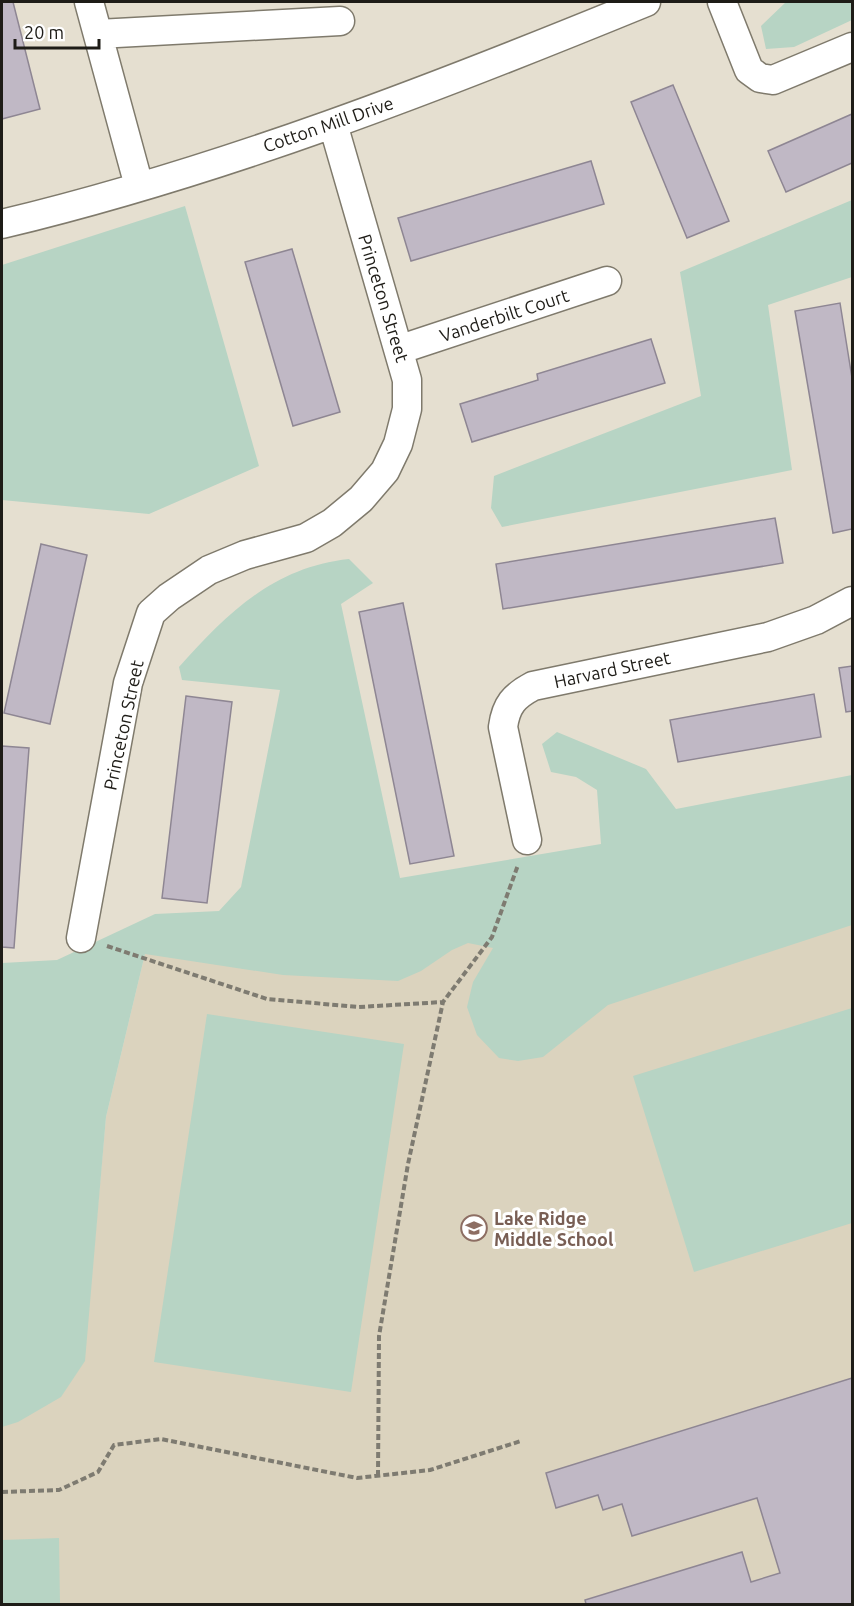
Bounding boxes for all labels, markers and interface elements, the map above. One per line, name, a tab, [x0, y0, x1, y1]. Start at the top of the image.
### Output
scale bar	[15, 12, 99, 50]
text: 20 m	[24, 22, 64, 42]
street label: Cotton Mill Drive	[260, 92, 396, 156]
street label: Princeton Street	[355, 232, 413, 364]
street label: Vanderbilt Court	[437, 285, 571, 345]
street label: Harvard Street	[552, 647, 672, 691]
street label: Princeton Street	[99, 658, 147, 792]
place label: Lake Ridge Middle School	[494, 1208, 614, 1249]
school or university icon: Lake Ridge Middle School	[459, 1213, 489, 1243]

